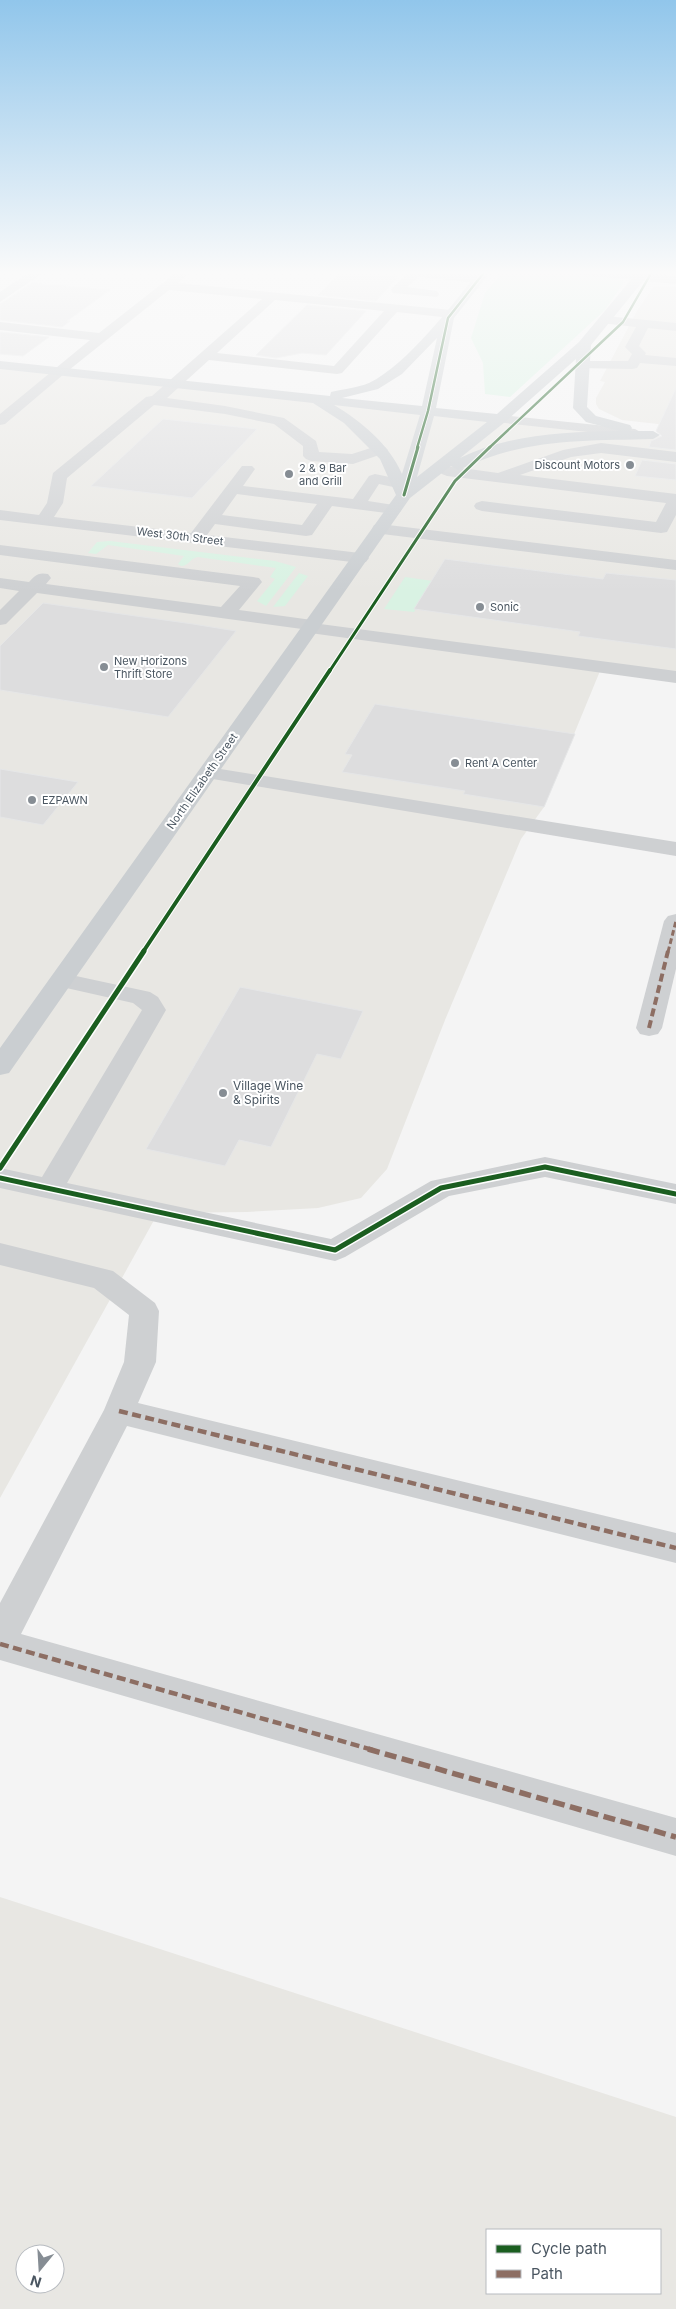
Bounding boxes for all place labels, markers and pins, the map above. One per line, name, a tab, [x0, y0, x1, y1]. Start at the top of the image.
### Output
place label: Discount Motors	[534, 458, 620, 472]
marker: Discount Motors	[624, 459, 636, 471]
place label: 2 & 9 Bar and Grill	[299, 461, 346, 488]
marker: 2 & 9 Bar and Grill	[283, 468, 295, 480]
place label: Sonic	[490, 600, 519, 614]
marker: Sonic	[474, 601, 486, 613]
place label: New Horizons Thrift Store	[114, 654, 187, 681]
marker: New Horizons Thrift Store	[98, 661, 110, 673]
place label: Rent A Center	[465, 756, 537, 770]
marker: Rent A Center	[449, 757, 461, 769]
place label: EZPAWN	[42, 793, 88, 807]
marker: EZPAWN	[26, 794, 38, 806]
place label: Village Wine & Spirits	[233, 1078, 303, 1107]
marker: Village Wine & Spirits	[217, 1087, 229, 1099]

